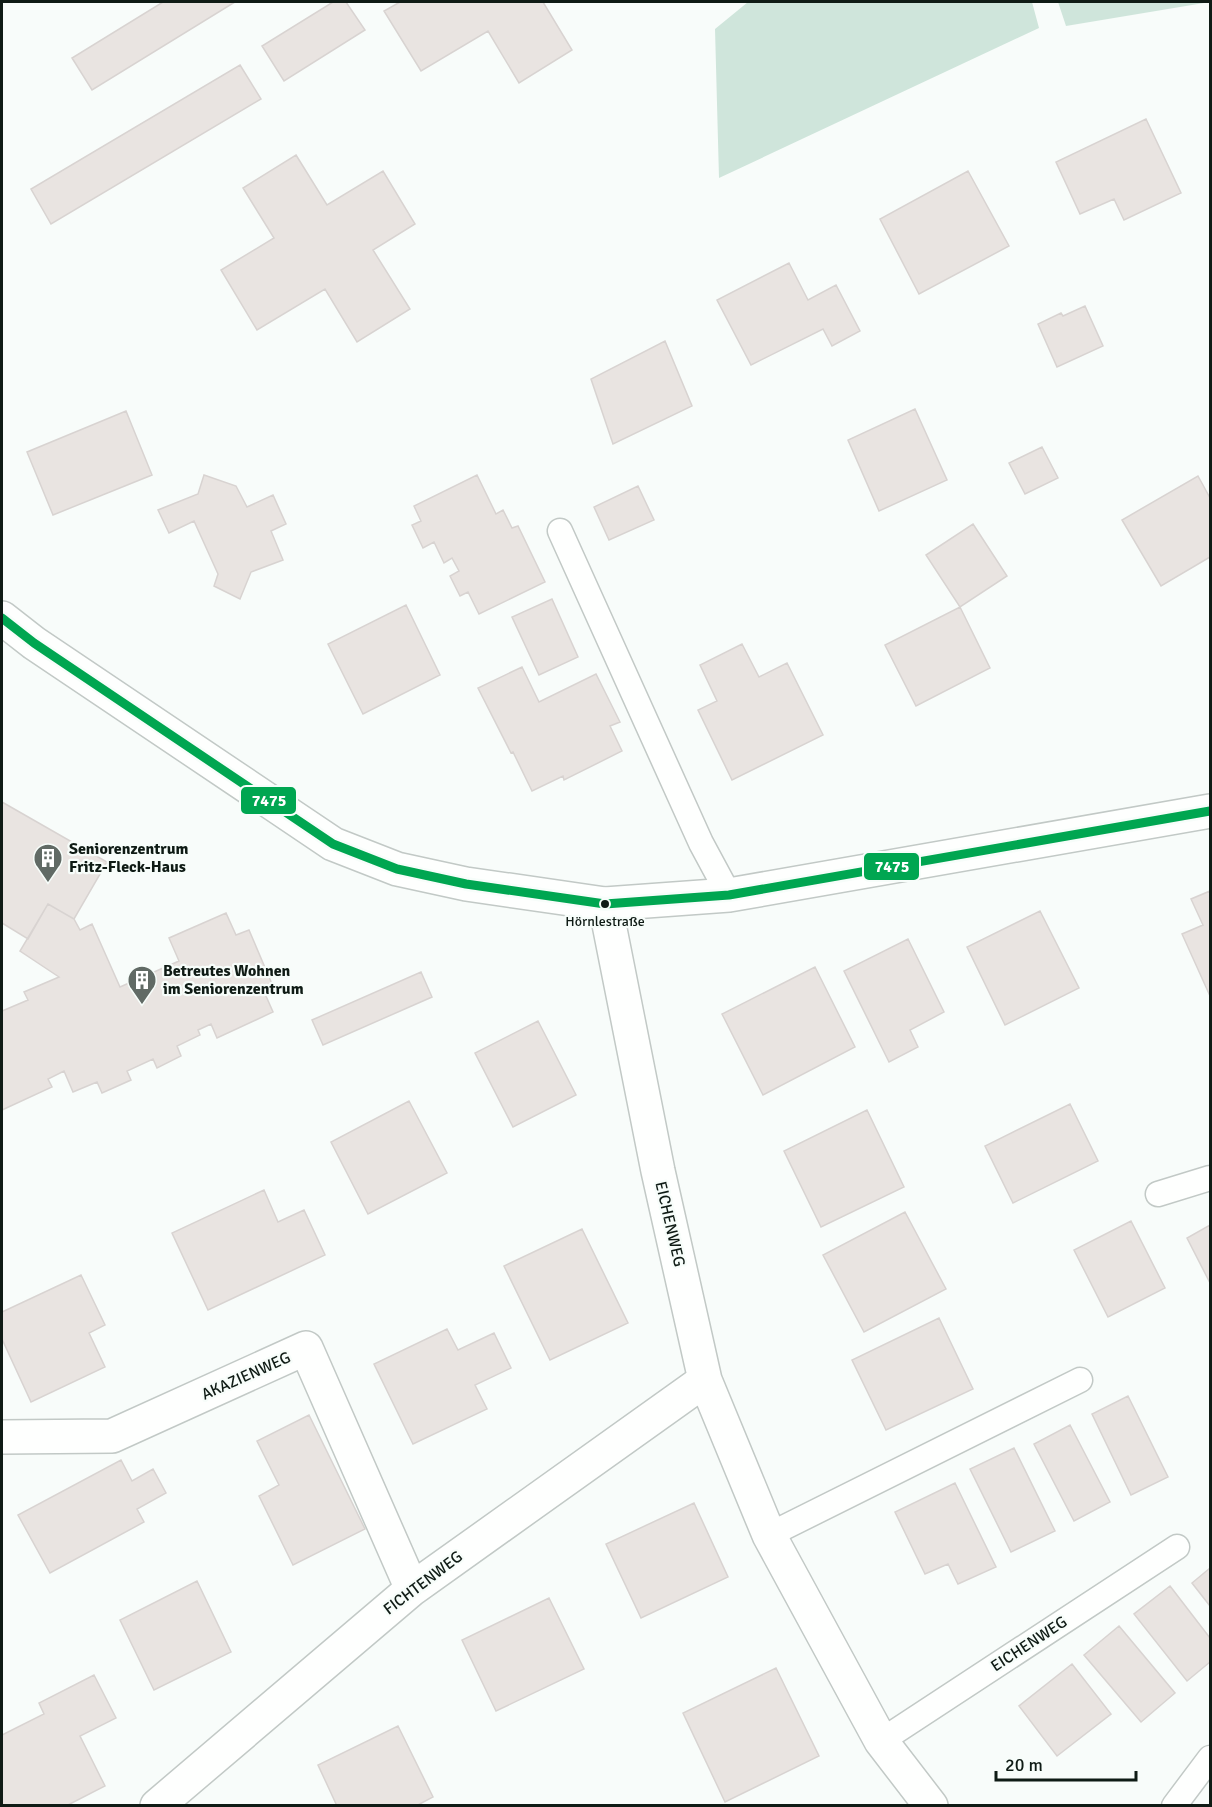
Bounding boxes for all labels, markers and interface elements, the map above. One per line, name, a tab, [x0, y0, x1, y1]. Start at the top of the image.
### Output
line badge: 7475	[240, 786, 297, 815]
text: 7475	[252, 791, 286, 811]
place label: Seniorenzentrum Fritz-Fleck-Haus	[69, 839, 188, 877]
building icon: Seniorenzentrum Fritz-Fleck-Haus	[32, 842, 64, 884]
line badge: 7475	[863, 852, 920, 881]
text: 7475	[875, 857, 909, 877]
marker: Hörnlestraße	[599, 898, 611, 910]
place label: Hörnlestraße	[565, 913, 645, 930]
place label: Betreutes Wohnen im Seniorenzentrum	[163, 961, 304, 999]
building icon: Betreutes Wohnen im Seniorenzentrum	[126, 964, 158, 1006]
street label: EICHENWEG	[650, 1179, 690, 1269]
street label: AKAZIENWEG	[198, 1347, 294, 1405]
street label: FICHTENWEG	[379, 1547, 467, 1619]
street label: EICHENWEG	[987, 1612, 1071, 1676]
scale bar	[996, 1744, 1136, 1782]
text: 20 m	[1005, 1754, 1043, 1776]

